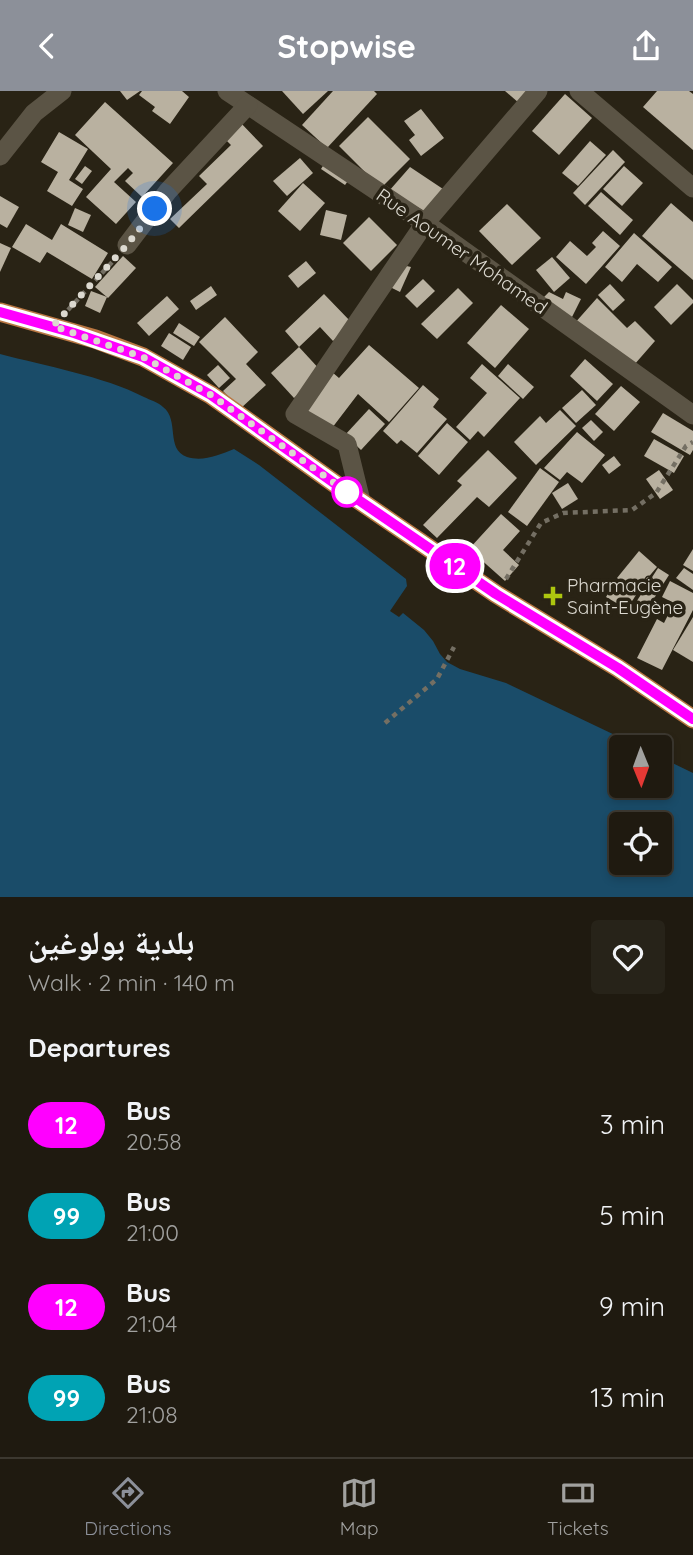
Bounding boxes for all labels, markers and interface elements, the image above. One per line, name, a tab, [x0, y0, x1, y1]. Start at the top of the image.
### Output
text: Stopwise	[277, 26, 416, 66]
icon: back	[28, 27, 66, 65]
icon: share	[627, 27, 665, 65]
street label: Rue Aoumer Mohamed	[372, 183, 552, 319]
your location	[137, 191, 172, 226]
unlabelled marker	[332, 477, 362, 507]
line badge: 12	[424, 543, 486, 589]
text: 12	[444, 551, 467, 581]
place label: Pharmacie Saint-Eugène	[567, 573, 683, 619]
marker: Pharmacie Saint-Eugène	[545, 588, 561, 604]
north arrow	[609, 735, 672, 798]
map controls	[609, 735, 672, 875]
button: locate	[609, 812, 672, 875]
button: heart	[591, 920, 665, 994]
text: بلدية بولوغين	[28, 921, 194, 962]
text: Walk · 2 min · 140 m	[28, 968, 235, 997]
text: Departures	[28, 1031, 171, 1064]
text: Bus	[126, 1094, 171, 1127]
text: 3 min	[600, 1108, 665, 1141]
text: 12	[55, 1110, 78, 1140]
text: 20:58	[126, 1127, 182, 1156]
text: Bus	[126, 1185, 171, 1218]
text: 5 min	[599, 1199, 665, 1232]
text: 99	[53, 1201, 80, 1231]
text: 21:00	[126, 1218, 179, 1247]
text: Bus	[126, 1276, 171, 1309]
text: 9 min	[599, 1290, 665, 1323]
text: 12	[55, 1292, 78, 1322]
text: 21:04	[126, 1309, 177, 1338]
text: Bus	[126, 1367, 171, 1400]
text: 13 min	[590, 1381, 665, 1414]
text: 99	[53, 1383, 80, 1413]
text: 21:08	[126, 1400, 178, 1429]
tab: Directions	[84, 1474, 171, 1540]
tab: Map	[340, 1474, 379, 1540]
tab: Tickets	[547, 1474, 609, 1540]

